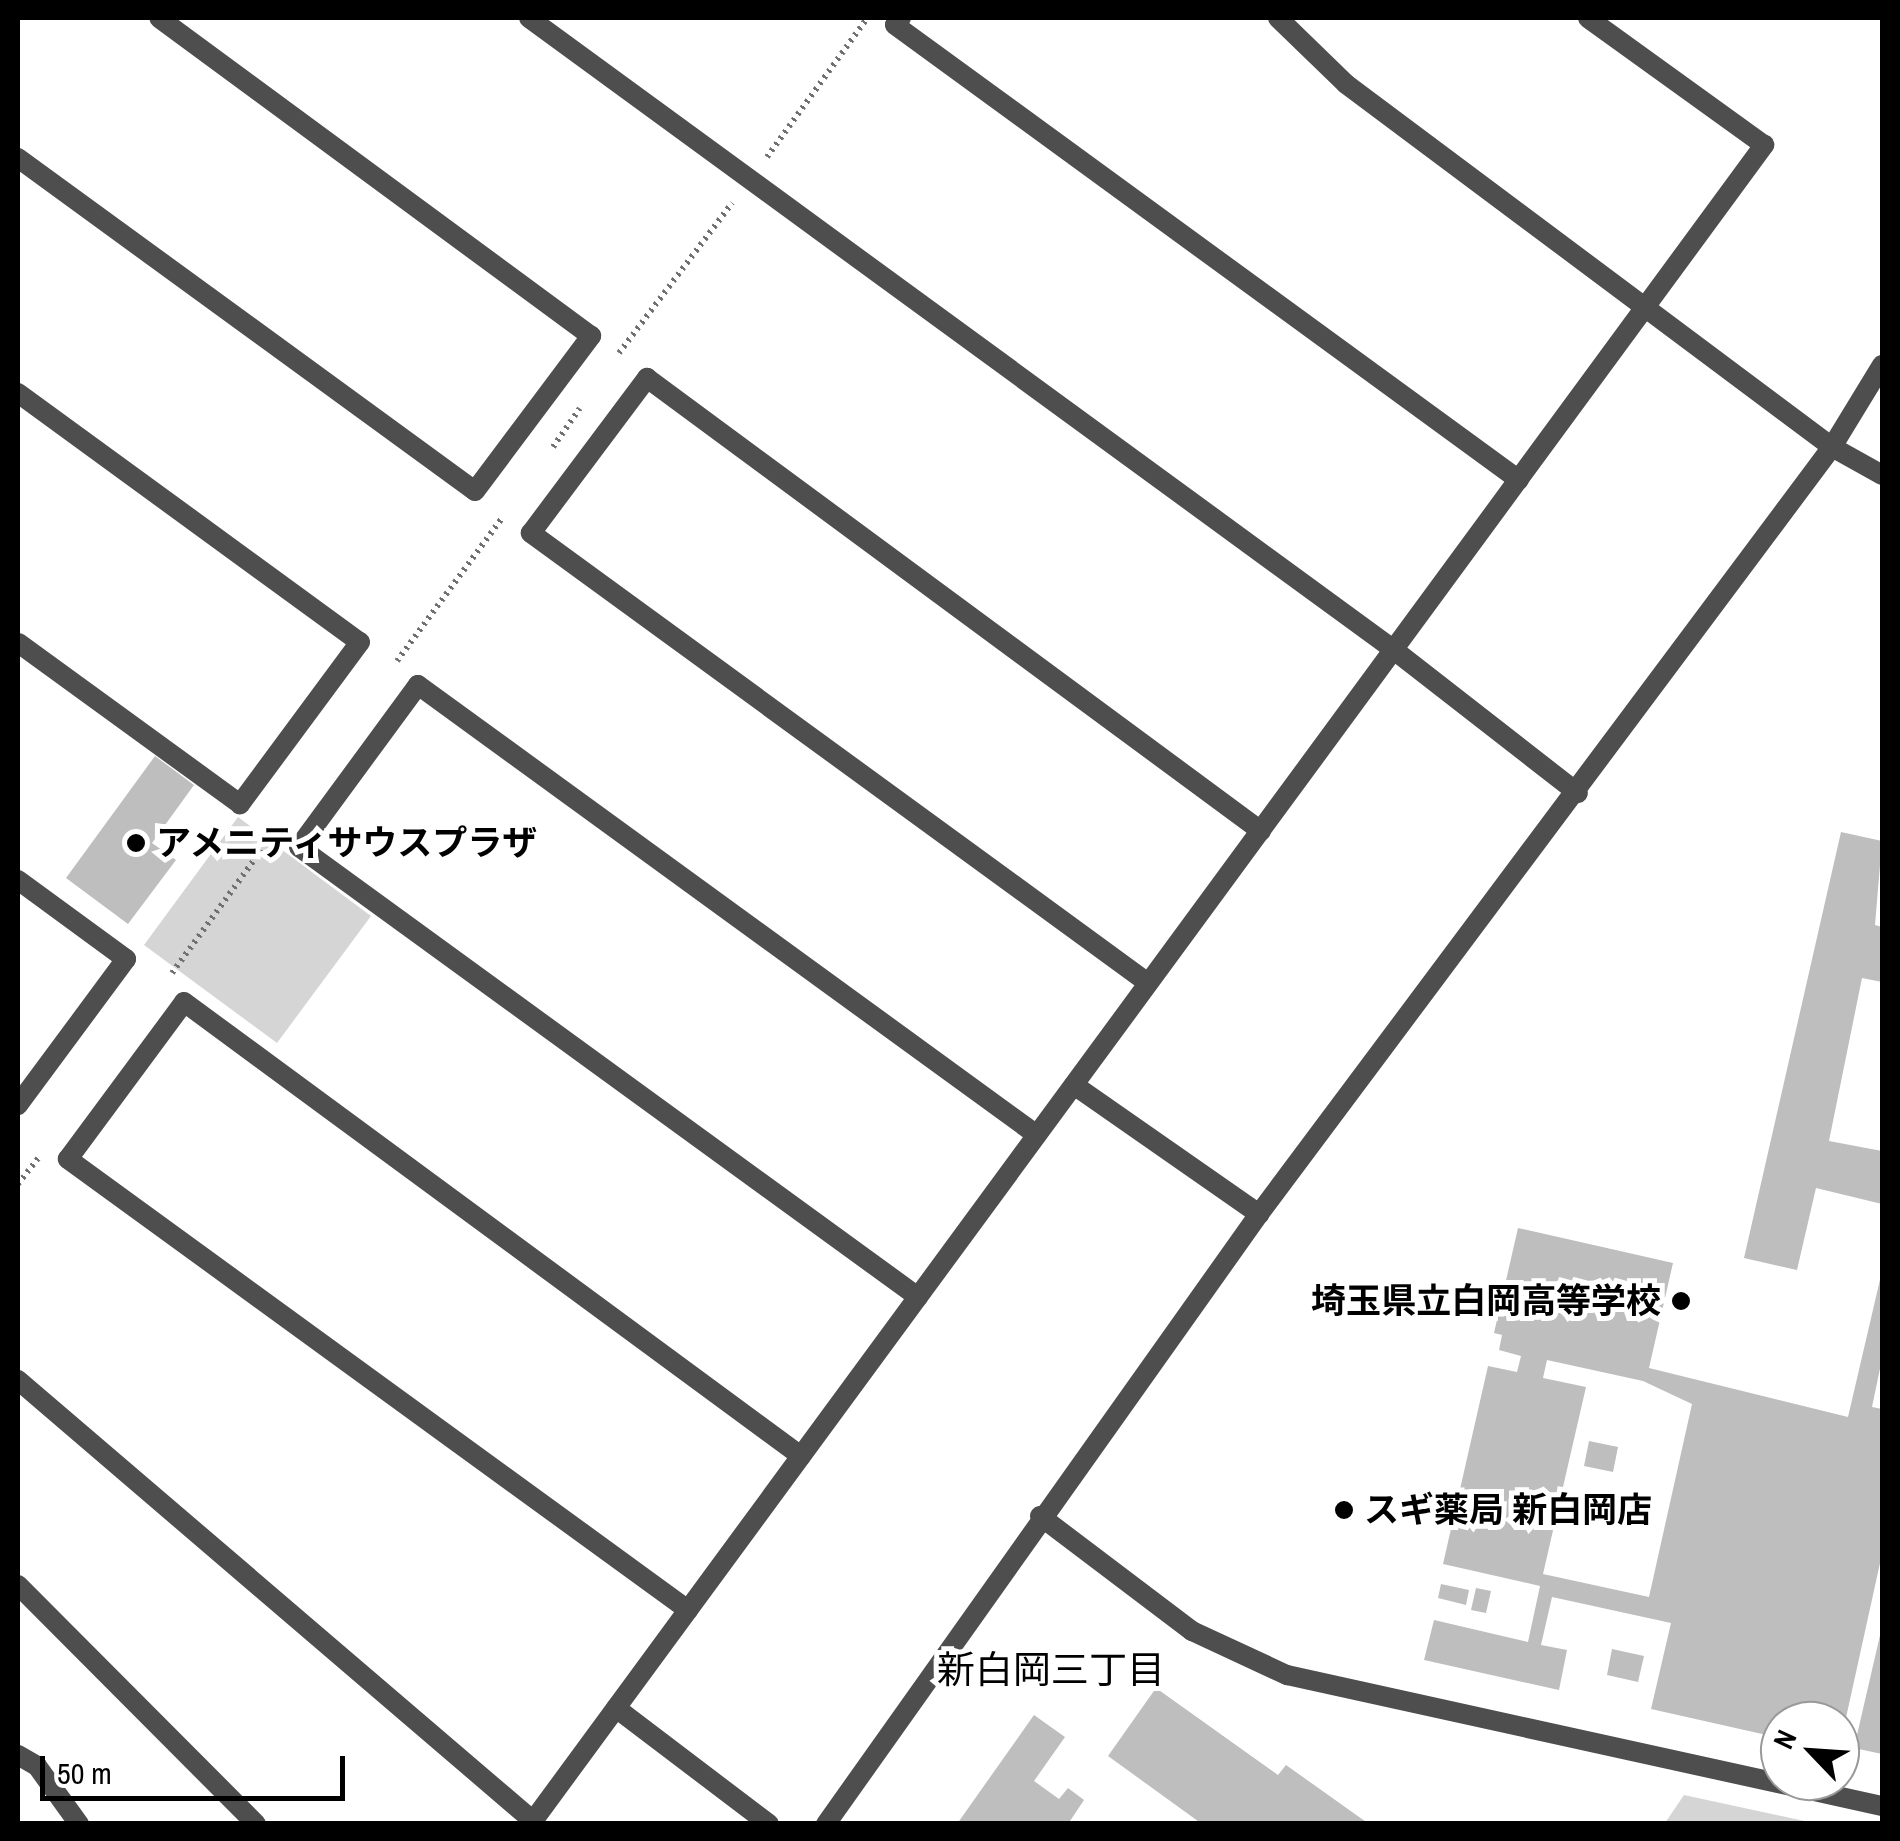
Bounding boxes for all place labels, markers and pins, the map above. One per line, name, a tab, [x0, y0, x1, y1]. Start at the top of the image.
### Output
place label: アメニティサウスプラザ	[156, 822, 541, 864]
marker: アメニティサウスプラザ	[125, 832, 147, 854]
place label: 埼玉県立白岡高等学校	[1311, 1280, 1661, 1322]
marker: 埼玉県立白岡高等学校	[1670, 1290, 1692, 1312]
place label: スギ薬局 新白岡店	[1364, 1489, 1652, 1531]
marker: スギ薬局 新白岡店	[1333, 1499, 1355, 1521]

